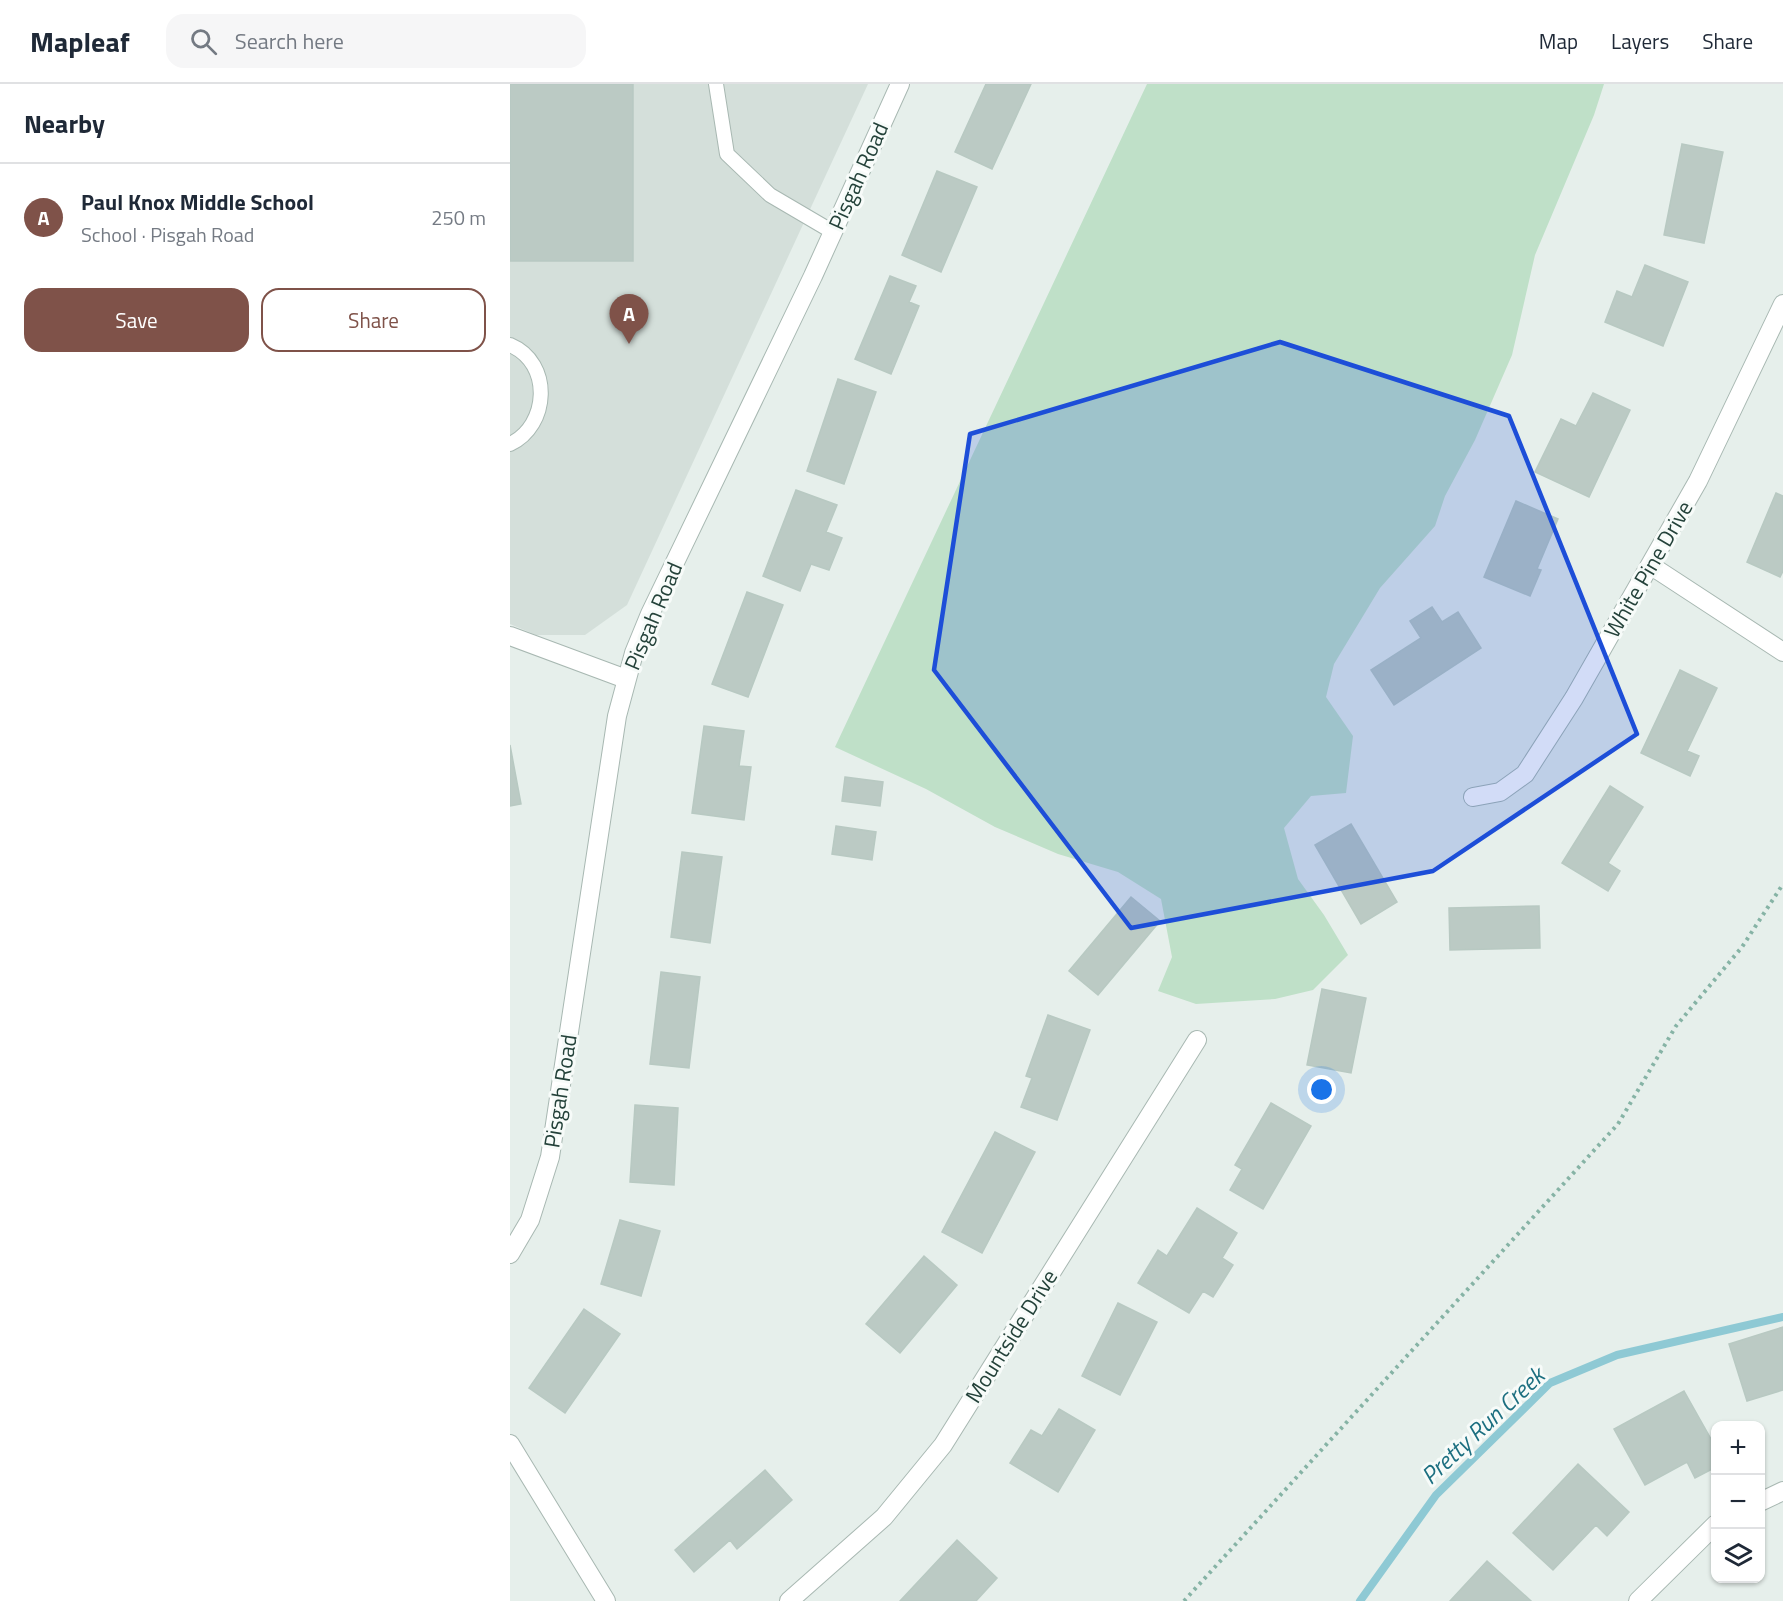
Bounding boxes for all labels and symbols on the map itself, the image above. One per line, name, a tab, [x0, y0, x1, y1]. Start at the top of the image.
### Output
street label: Pisgah Road	[819, 117, 897, 235]
pin: A	[610, 294, 648, 344]
street label: White Pine Drive	[1595, 494, 1701, 644]
street label: Pisgah Road	[615, 557, 691, 675]
street label: Pisgah Road	[534, 1032, 586, 1150]
your location	[1307, 1075, 1336, 1104]
street label: Mountside Drive	[956, 1263, 1066, 1409]
water label: Pretty Run Creek	[1412, 1356, 1555, 1492]

